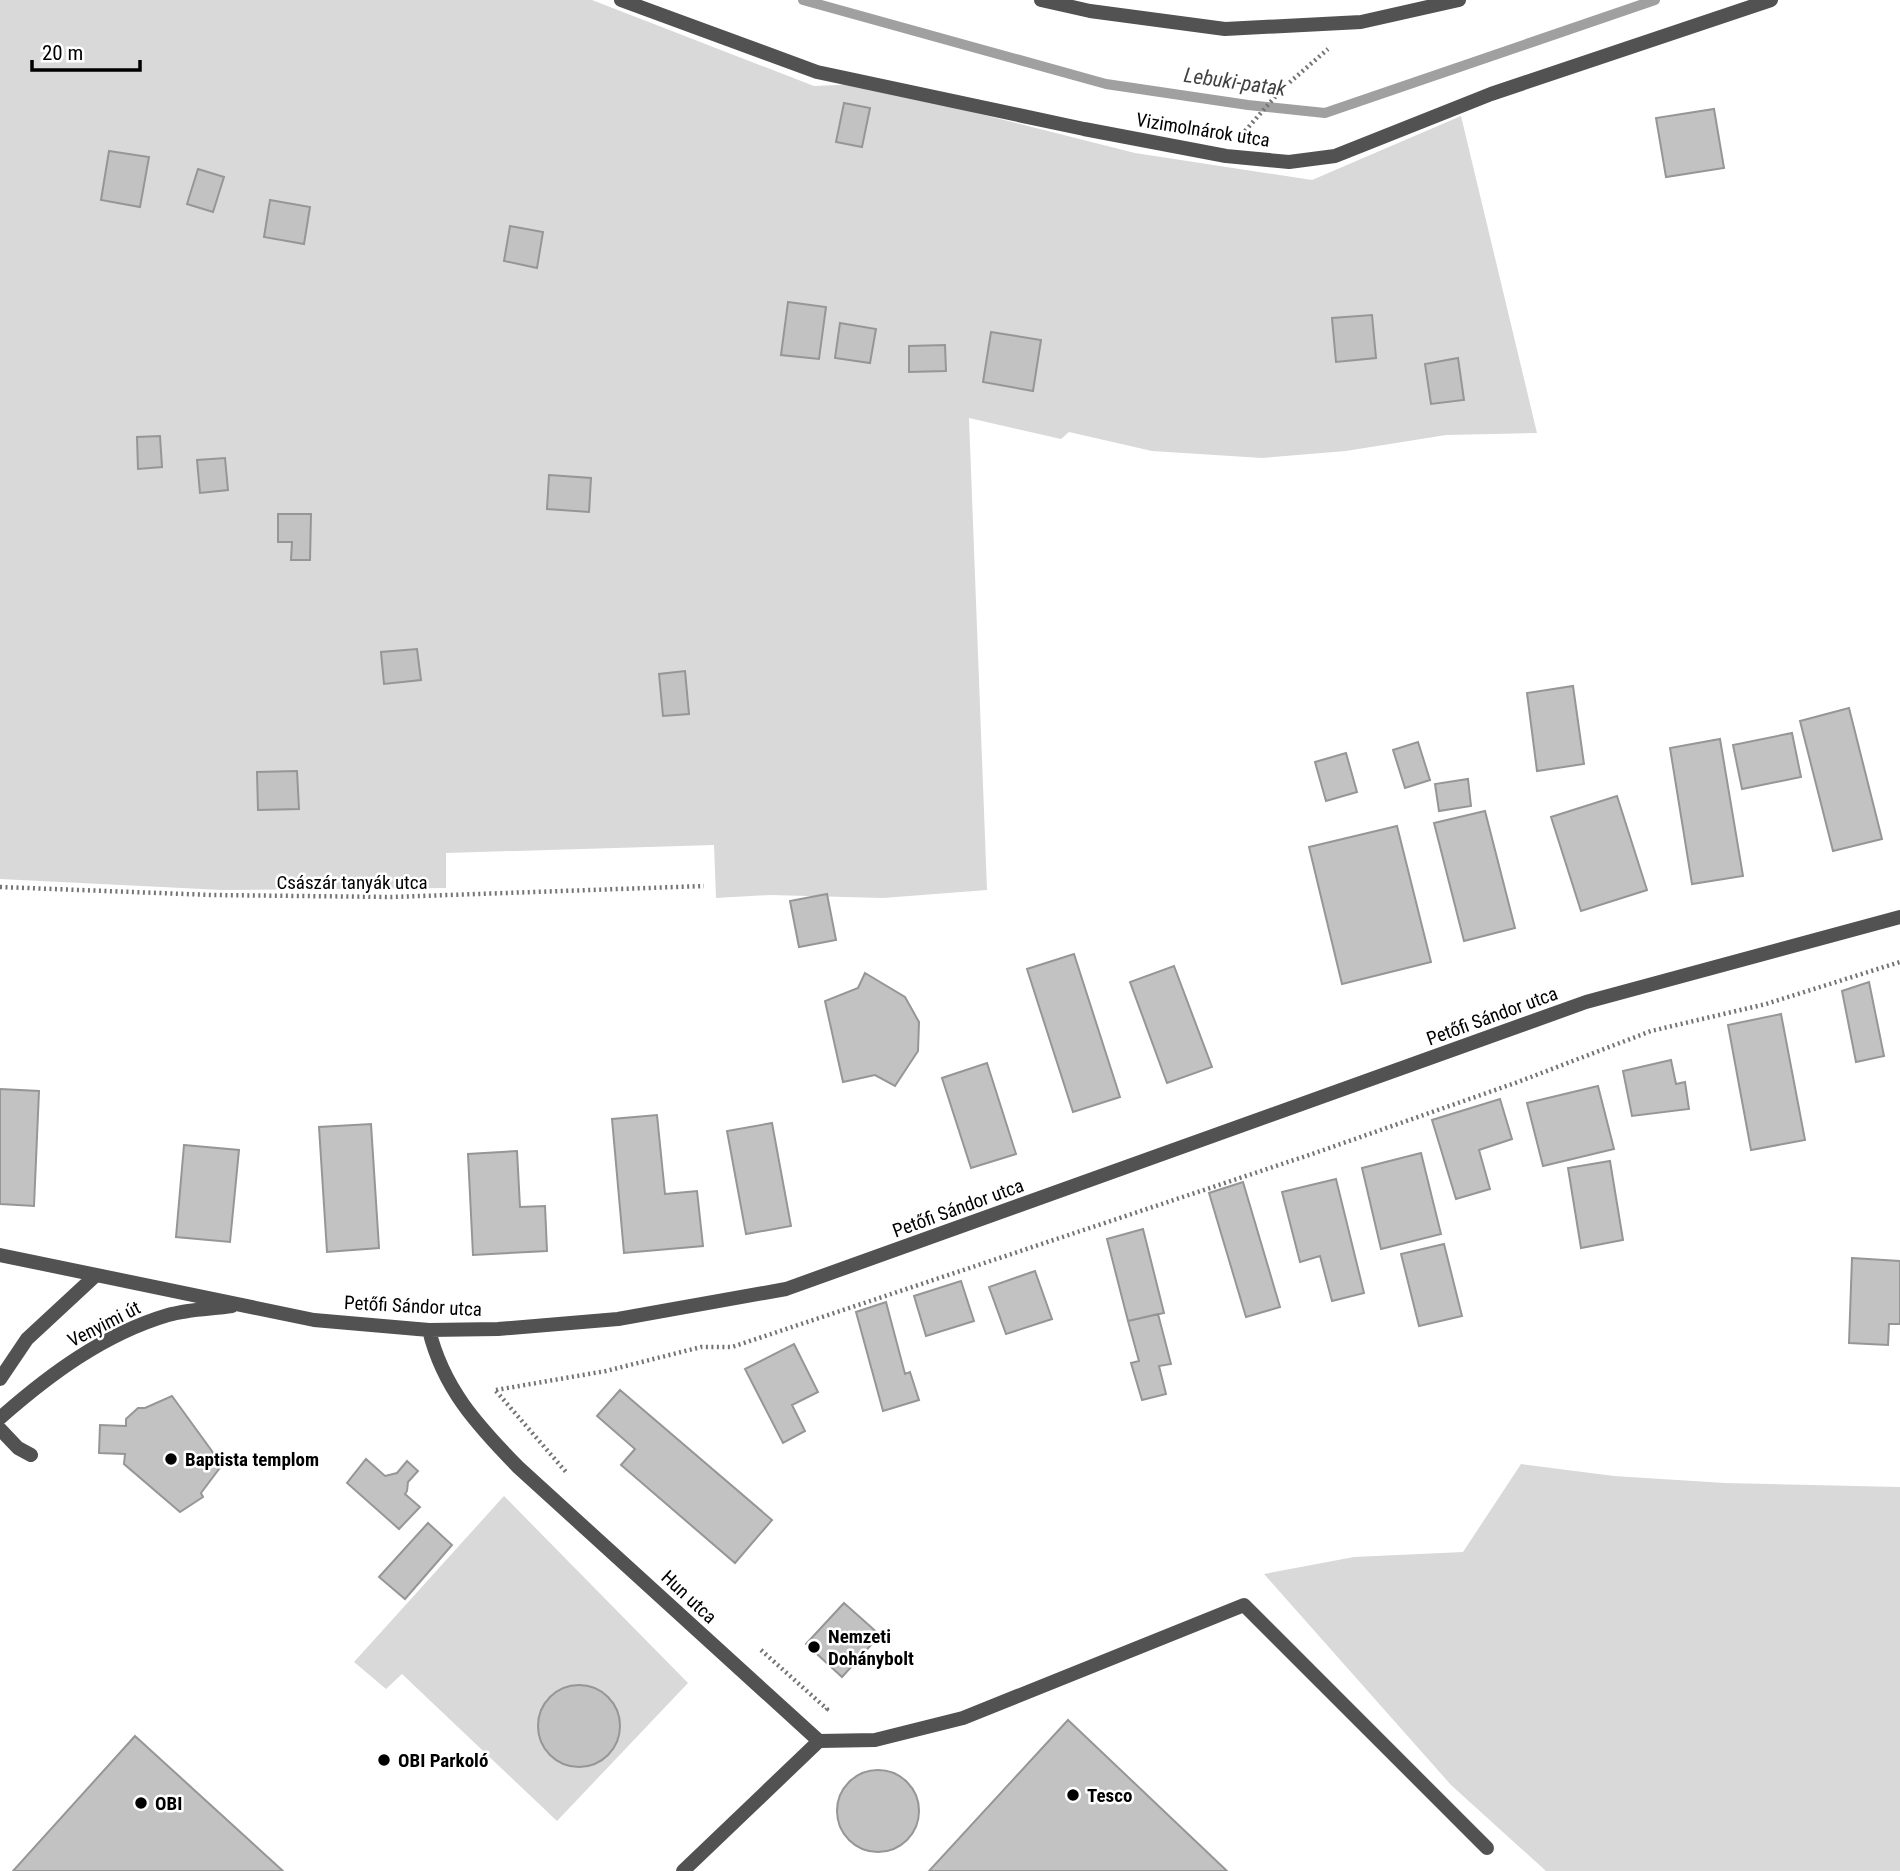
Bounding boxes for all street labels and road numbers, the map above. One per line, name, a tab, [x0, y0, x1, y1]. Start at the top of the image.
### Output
street label: Vizimolnárok utca	[1135, 108, 1271, 152]
street label: Császár tanyák utca	[276, 871, 428, 894]
street label: Petőfi Sándor utca	[1423, 982, 1561, 1050]
street label: Petőfi Sándor utca	[889, 1174, 1027, 1242]
street label: Petőfi Sándor utca	[344, 1291, 482, 1321]
street label: Venyimi út	[64, 1296, 144, 1352]
street label: Hun utca	[657, 1566, 721, 1628]

